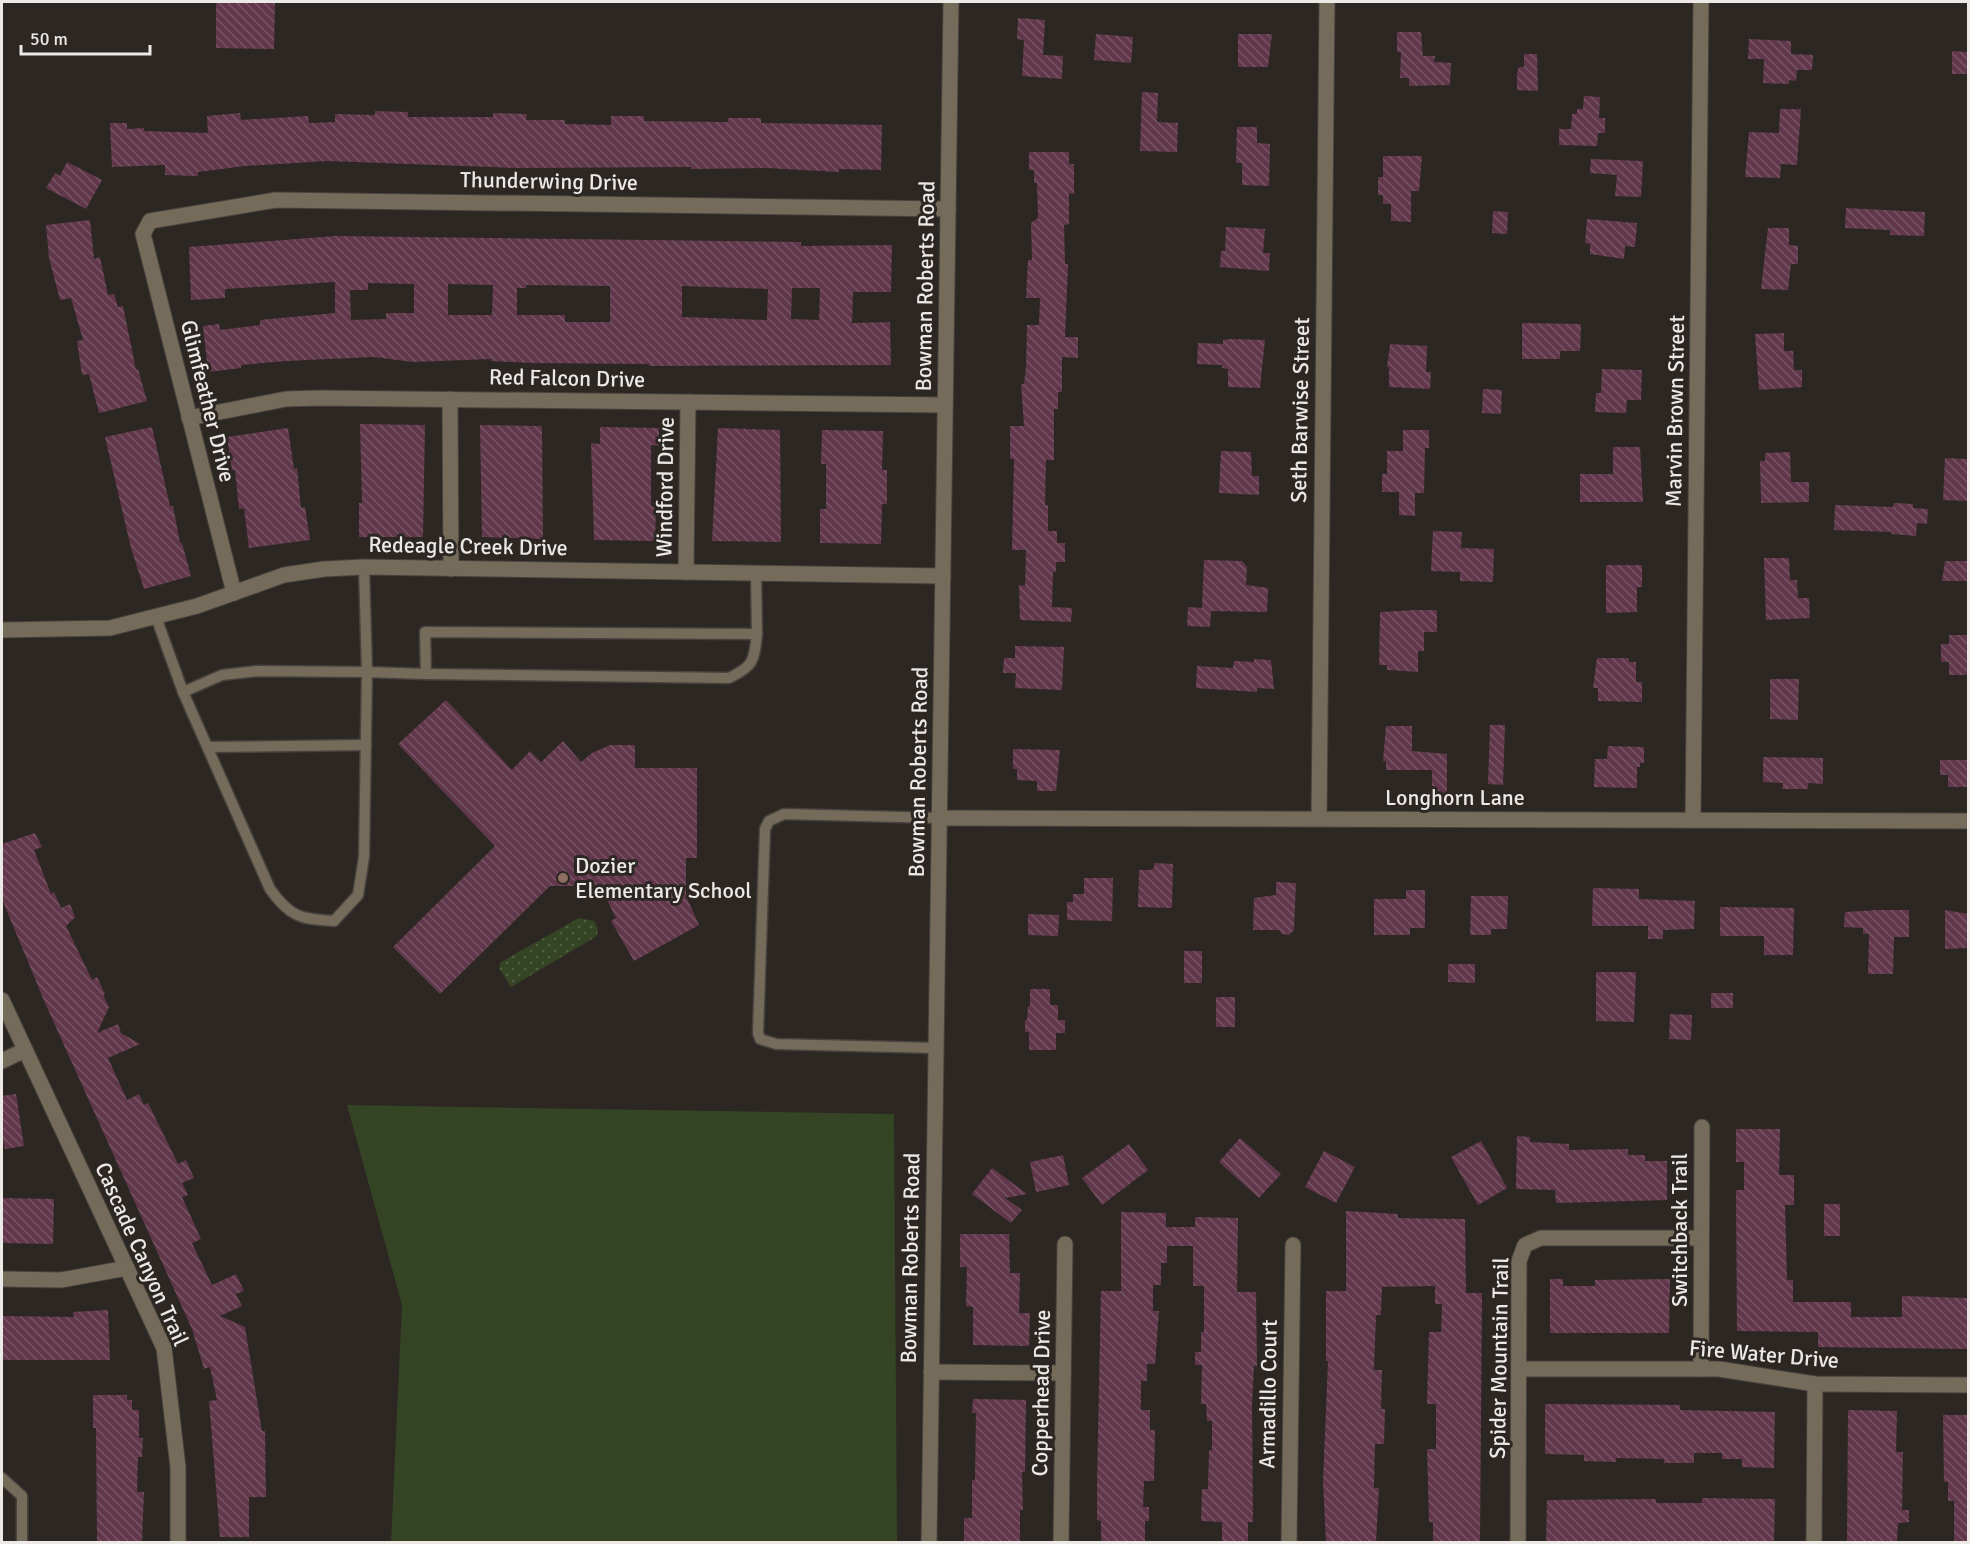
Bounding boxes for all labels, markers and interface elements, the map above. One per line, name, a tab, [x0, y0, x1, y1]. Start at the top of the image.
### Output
scale bar	[21, 18, 150, 56]
text: 50 m	[30, 28, 68, 50]
street label: Thunderwing Drive	[460, 166, 638, 196]
street label: Bowman Roberts Road	[910, 180, 940, 392]
street label: Marvin Brown Street	[1660, 314, 1690, 507]
street label: Glimfeather Drive	[175, 317, 241, 485]
street label: Seth Barwise Street	[1285, 317, 1315, 503]
street label: Red Falcon Drive	[489, 363, 645, 393]
street label: Windford Drive	[650, 417, 680, 557]
street label: Redeagle Creek Drive	[368, 531, 568, 561]
street label: Bowman Roberts Road	[903, 666, 933, 878]
street label: Longhorn Lane	[1385, 784, 1525, 811]
place label: Dozier Elementary School	[575, 852, 752, 904]
marker: Dozier Elementary School	[556, 871, 570, 885]
street label: Bowman Roberts Road	[895, 1152, 925, 1364]
street label: Switchback Trail	[1666, 1153, 1693, 1307]
street label: Cascade Canyon Trail	[89, 1158, 195, 1350]
street label: Spider Mountain Trail	[1484, 1257, 1514, 1459]
street label: Copperhead Drive	[1026, 1309, 1056, 1477]
street label: Armadillo Court	[1253, 1319, 1283, 1469]
street label: Fire Water Drive	[1688, 1334, 1840, 1374]

